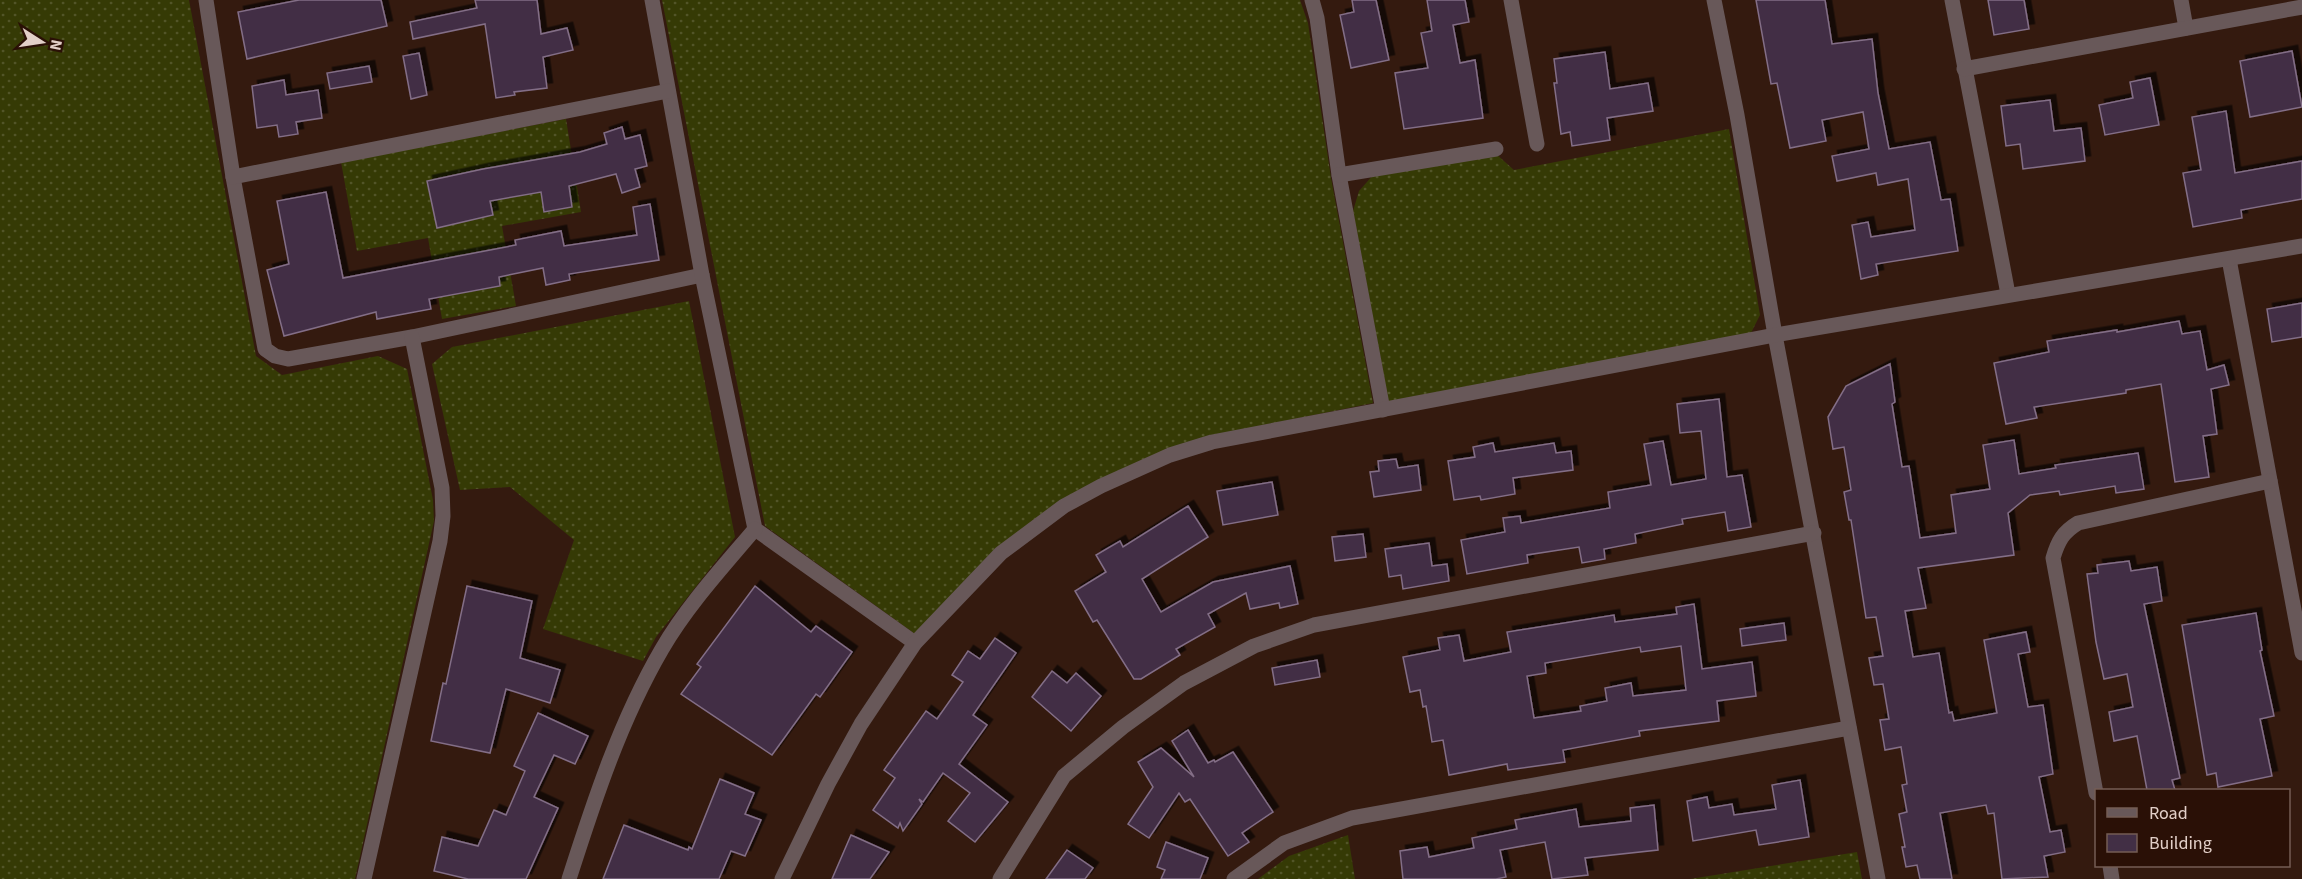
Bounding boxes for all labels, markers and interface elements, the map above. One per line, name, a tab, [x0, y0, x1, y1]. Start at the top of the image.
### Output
north arrow	[12, 12, 72, 72]
text: N	[44, 37, 68, 52]
legend	[2095, 789, 2290, 867]
text: Road	[2149, 801, 2188, 826]
text: Building	[2149, 831, 2212, 856]

